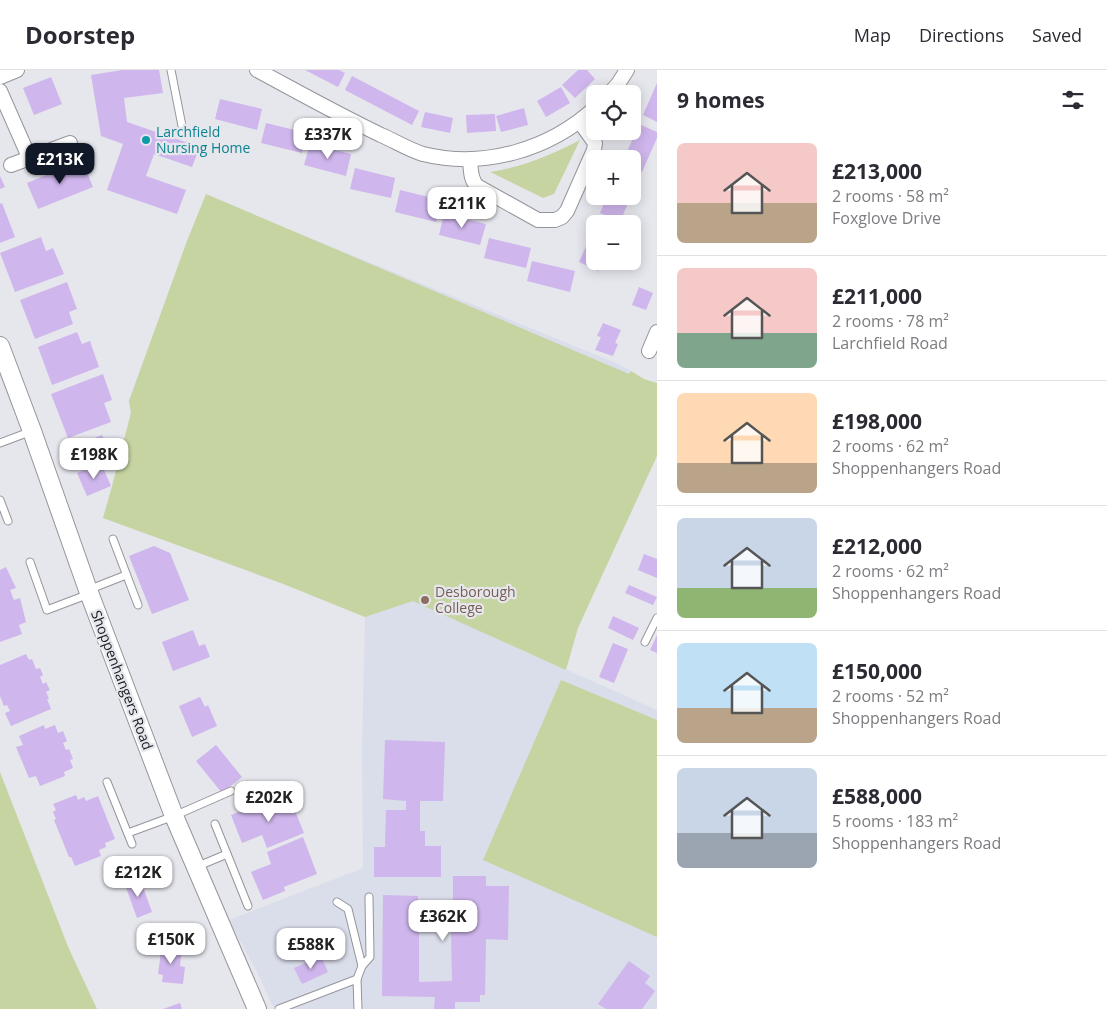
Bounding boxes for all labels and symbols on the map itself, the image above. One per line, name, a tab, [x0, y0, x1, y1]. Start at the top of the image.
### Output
pin: £337K	[293, 118, 363, 160]
place label: Larchfield Nursing Home	[156, 122, 251, 157]
marker: Larchfield Nursing Home	[140, 134, 152, 146]
pin: £213K	[25, 142, 95, 185]
pin: £211K	[427, 186, 497, 229]
pin: £198K	[59, 438, 129, 480]
place label: Desborough College	[435, 582, 516, 617]
marker: Desborough College	[419, 594, 431, 606]
street label: Shoppenhangers Road	[87, 607, 158, 752]
pin: £202K	[234, 780, 304, 823]
pin: £212K	[103, 856, 173, 898]
pin: £362K	[408, 900, 478, 942]
pin: £150K	[136, 922, 206, 965]
pin: £588K	[276, 928, 346, 970]

